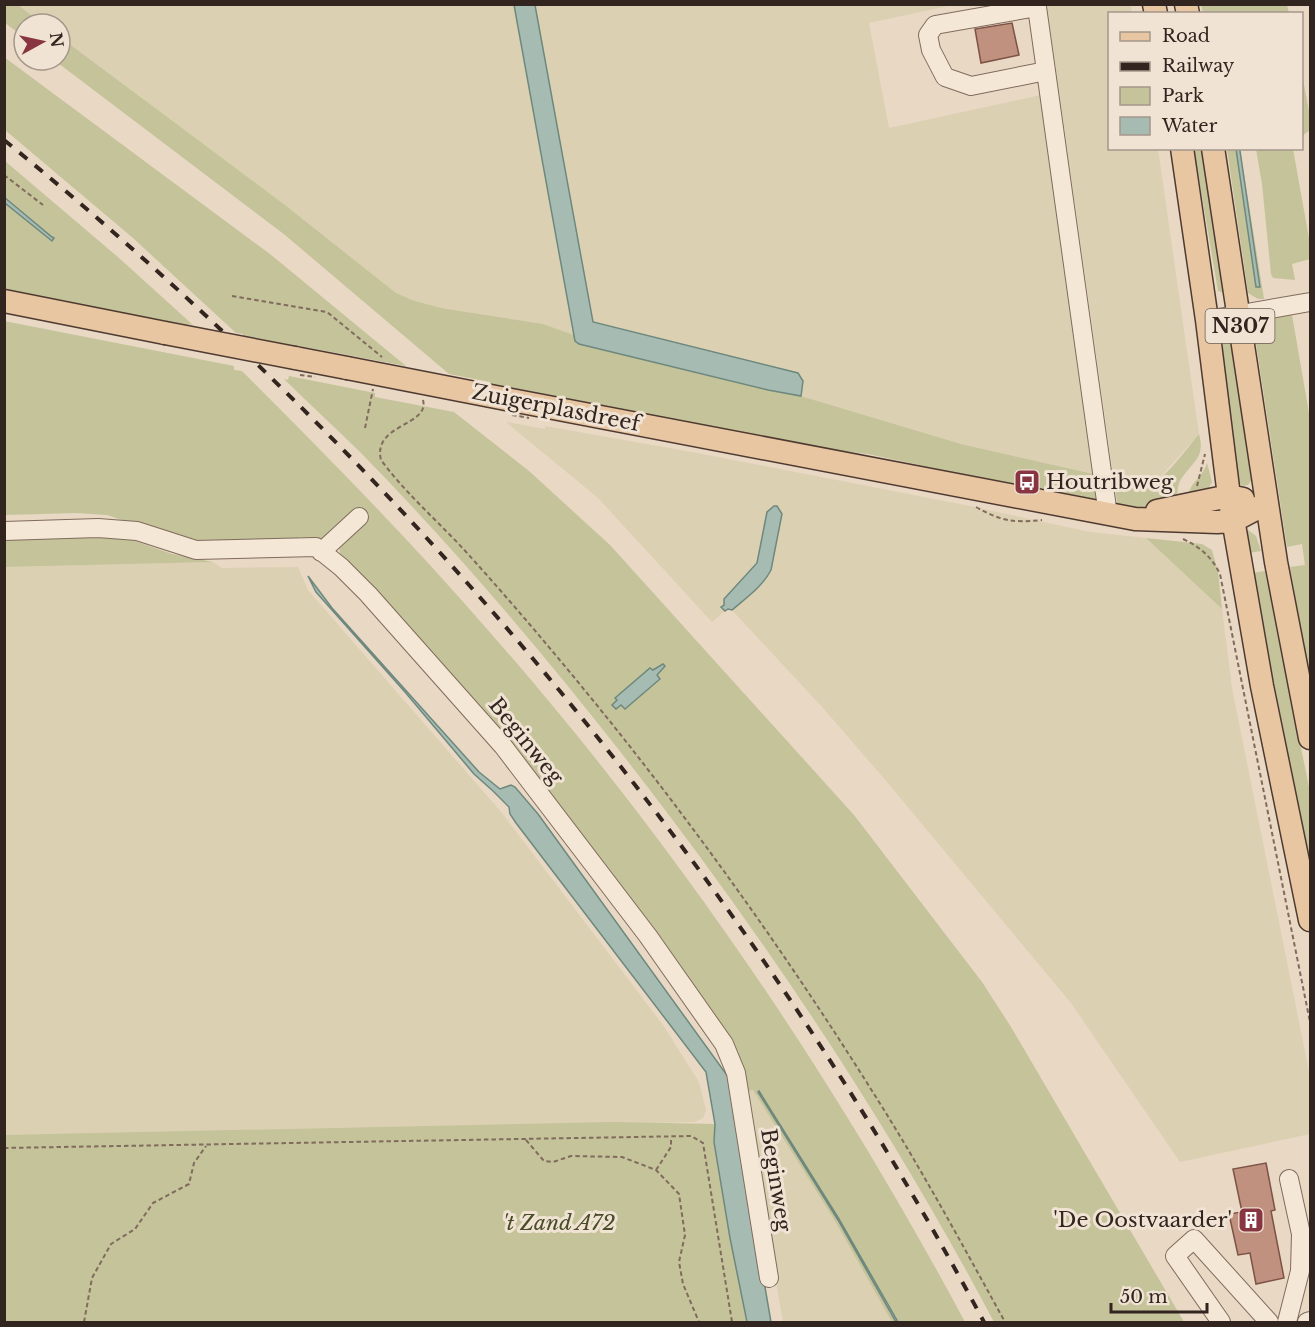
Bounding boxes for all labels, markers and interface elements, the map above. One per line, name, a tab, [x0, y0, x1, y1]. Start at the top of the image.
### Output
north arrow	[12, 12, 72, 72]
legend	[1108, 12, 1303, 150]
text: Road	[1162, 25, 1210, 47]
text: N	[46, 31, 68, 49]
text: Railway	[1162, 55, 1235, 77]
text: Park	[1162, 85, 1204, 107]
text: Water	[1161, 115, 1218, 137]
road number: N307	[1206, 309, 1274, 343]
street label: Zuigerplasdreef	[470, 379, 645, 437]
bus stop icon: Houtribweg	[1012, 467, 1042, 497]
place label: Houtribweg	[1046, 469, 1174, 495]
street label: Beginweg	[483, 692, 569, 790]
street label: Beginweg	[755, 1127, 797, 1234]
building icon: 'De Oostvaarder'	[1236, 1205, 1266, 1235]
place label: 'De Oostvaarder'	[1053, 1207, 1232, 1233]
park label: 't Zand A72	[503, 1210, 615, 1236]
scale bar	[1111, 1276, 1207, 1314]
text: 50 m	[1120, 1286, 1168, 1308]

